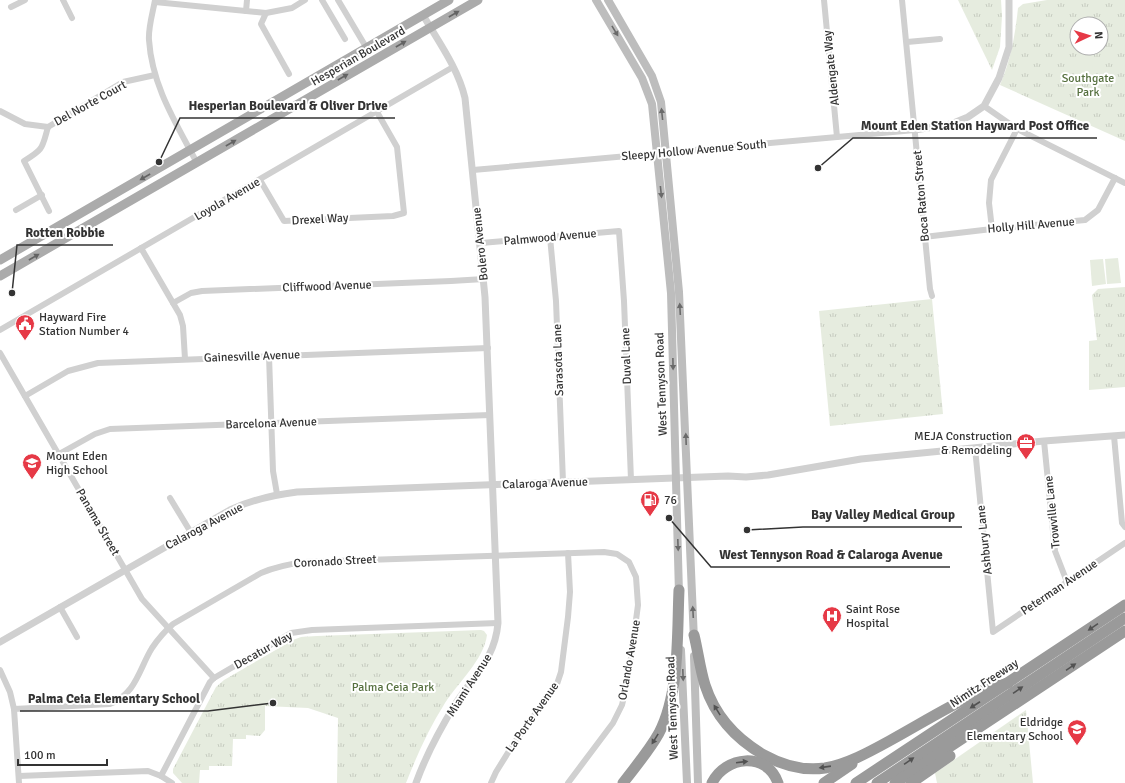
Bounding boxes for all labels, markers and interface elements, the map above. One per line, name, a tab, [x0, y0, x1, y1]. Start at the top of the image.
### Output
one-way arrow	[448, 10, 460, 17]
north arrow	[1069, 16, 1109, 56]
street label: Hesperian Boulevard	[308, 23, 408, 90]
one-way arrow	[611, 25, 618, 37]
street label: Aldengate Way	[820, 29, 843, 106]
text: N	[1092, 31, 1105, 40]
one-way arrow	[395, 41, 407, 48]
park label: Southgate Park	[1062, 71, 1114, 100]
one-way arrow	[337, 74, 349, 81]
street label: Del Norte Court	[51, 77, 129, 130]
callout: Hesperian Boulevard & Oliver Drive	[180, 93, 395, 118]
text: Hesperian Boulevard & Oliver Drive	[188, 98, 388, 114]
one-way arrow	[658, 108, 665, 120]
callout: Mount Eden Station Hayward Post Office	[853, 113, 1097, 138]
text: Mount Eden Station Hayward Post Office	[861, 118, 1090, 134]
street label: Sleepy Hollow Avenue South	[621, 137, 767, 164]
one-way arrow	[226, 139, 236, 147]
street label: Boca Raton Street	[910, 150, 933, 242]
one-way arrow	[139, 173, 151, 180]
street label: Loyola Avenue	[192, 175, 263, 224]
one-way arrow	[658, 186, 664, 198]
street label: Bolero Avenue	[469, 207, 492, 281]
street label: Drexel Way	[291, 211, 349, 228]
street label: Holly Hill Avenue	[987, 214, 1075, 237]
callout: Rotten Robbie	[17, 220, 113, 245]
text: Rotten Robbie	[25, 225, 105, 241]
street label: Palmwood Avenue	[503, 226, 597, 249]
one-way arrow	[28, 254, 40, 261]
street label: Cliffwood Avenue	[282, 277, 372, 296]
one-way arrow	[677, 302, 683, 315]
place label: Hayward Fire Station Number 4	[39, 310, 129, 339]
public building icon: Hayward Fire Station Number 4	[14, 313, 36, 341]
street label: Sarasota Lane	[550, 324, 567, 396]
street label: Duval Lane	[618, 327, 635, 385]
street label: West Tennyson Road	[652, 332, 671, 436]
street label: Gainesville Avenue	[204, 347, 300, 366]
one-way arrow	[670, 358, 676, 371]
street label: Barcelona Avenue	[225, 414, 317, 433]
place label: MEJA Construction & Remodeling	[914, 429, 1012, 458]
one-way arrow	[683, 432, 689, 445]
office icon: MEJA Construction & Remodeling	[1015, 432, 1037, 460]
place label: Mount Eden High School	[46, 449, 108, 478]
school or university icon: Mount Eden High School	[21, 452, 43, 480]
street label: Calaroga Avenue	[502, 475, 588, 492]
street label: Trowville Lane	[1041, 475, 1064, 549]
street label: Panama Street	[72, 486, 123, 558]
fuel station icon: 76	[639, 489, 661, 517]
place label: 76	[664, 493, 677, 508]
street label: Calaroga Avenue	[163, 500, 246, 553]
callout: Bay Valley Medical Group	[803, 502, 962, 527]
street label: Ashbury Lane	[973, 504, 996, 575]
text: Bay Valley Medical Group	[811, 507, 955, 523]
one-way arrow	[674, 539, 681, 551]
callout: West Tennyson Road & Calaroga Avenue	[711, 542, 950, 567]
text: West Tennyson Road & Calaroga Avenue	[719, 547, 943, 563]
street label: Coronado Street	[293, 552, 377, 571]
street label: Peterman Avenue	[1018, 556, 1101, 619]
place label: Saint Rose Hospital	[846, 602, 900, 631]
hospital icon: Saint Rose Hospital	[821, 605, 843, 633]
one-way arrow	[689, 606, 696, 618]
street label: Orlando Avenue	[615, 619, 644, 701]
one-way arrow	[1087, 623, 1098, 631]
street label: Decatur Way	[231, 628, 295, 673]
street label: Miami Avenue	[444, 651, 495, 720]
street label: Nimitz Freeway	[947, 655, 1022, 711]
street label: West Tennyson Road	[663, 656, 682, 760]
one-way arrow	[1066, 663, 1076, 671]
one-way arrow	[679, 669, 686, 681]
street label: La Porte Avenue	[503, 679, 562, 755]
park label: Palma Ceia Park	[352, 680, 434, 695]
callout: Palma Ceia Elementary School	[20, 686, 208, 711]
one-way arrow	[1012, 686, 1023, 693]
text: Palma Ceia Elementary School	[28, 691, 200, 707]
one-way arrow	[970, 701, 981, 708]
one-way arrow	[713, 704, 720, 716]
place label: Eldridge Elementary School	[967, 715, 1063, 744]
school or university icon: Eldridge Elementary School	[1066, 718, 1088, 746]
one-way arrow	[651, 734, 659, 744]
scale bar	[18, 741, 107, 767]
text: 100 m	[24, 748, 56, 763]
one-way arrow	[736, 758, 748, 765]
one-way arrow	[903, 758, 915, 765]
one-way arrow	[819, 764, 831, 770]

